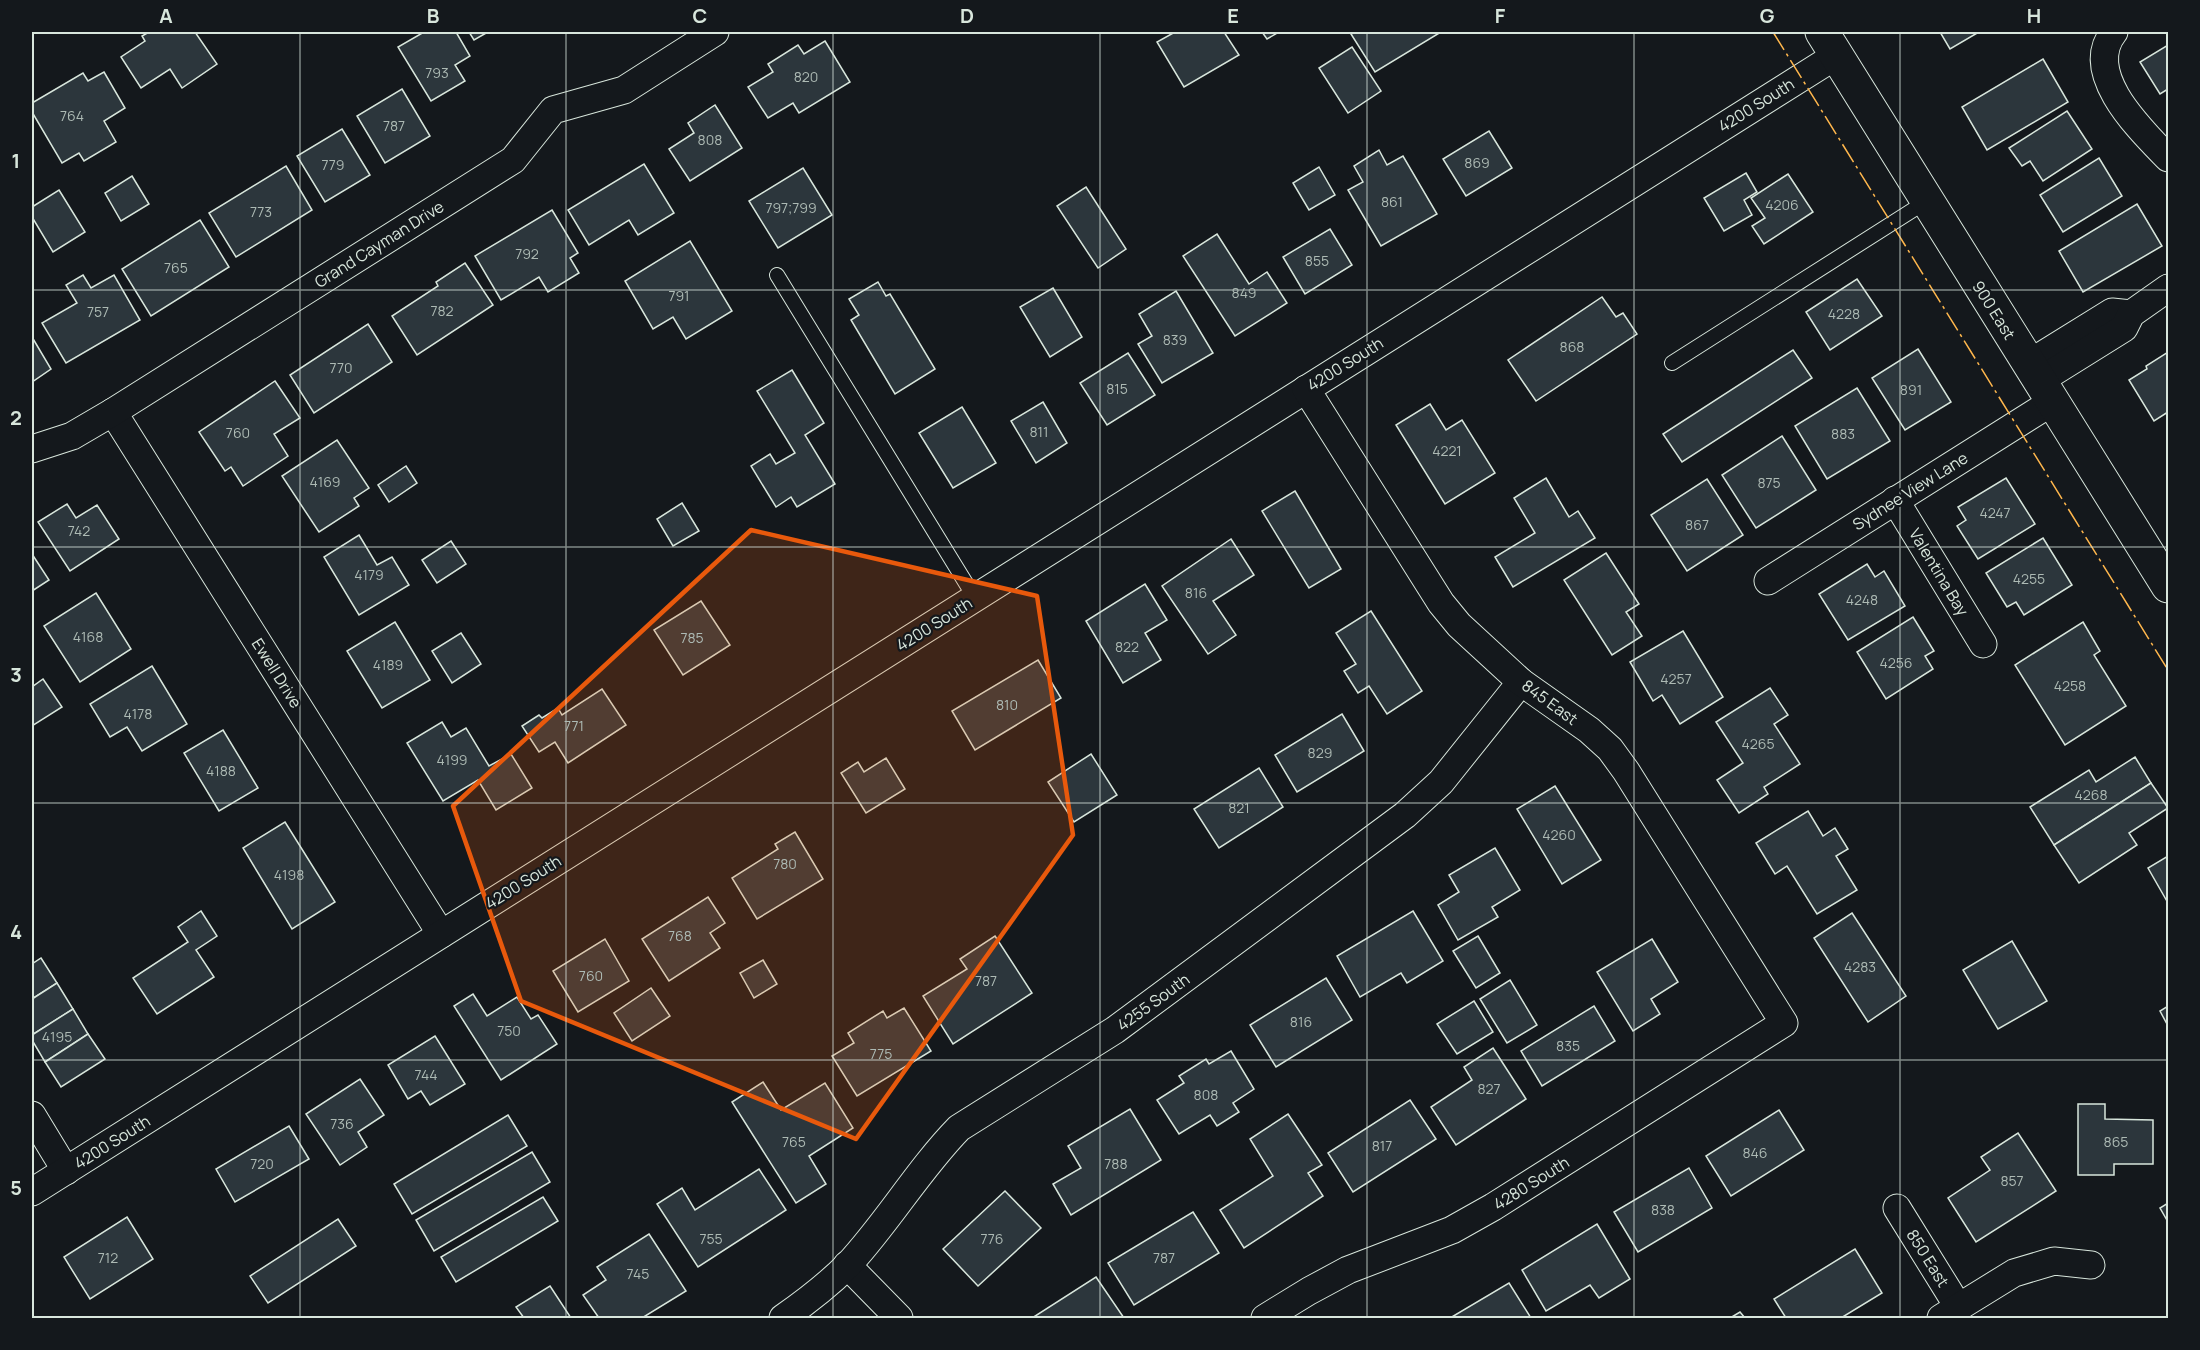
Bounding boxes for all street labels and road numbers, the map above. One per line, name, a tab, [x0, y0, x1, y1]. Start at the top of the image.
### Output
street label: 4200 South	[1714, 73, 1798, 137]
street label: Grand Cayman Drive	[310, 195, 448, 293]
street label: 900 East	[1967, 276, 2021, 344]
street label: 4200 South	[1303, 332, 1387, 396]
street label: Sydnee View Lane	[1848, 447, 1972, 535]
street label: Valentina Bay	[1904, 524, 1974, 620]
street label: 4200 South	[892, 592, 976, 656]
street label: Ewell Drive	[247, 634, 307, 712]
street label: 845 East	[1518, 674, 1582, 730]
street label: 4200 South	[481, 850, 565, 914]
street label: 4255 South	[1112, 968, 1194, 1036]
street label: 4200 South	[70, 1110, 154, 1174]
street label: 4280 South	[1489, 1151, 1573, 1215]
street label: 850 East	[1902, 1225, 1954, 1291]

